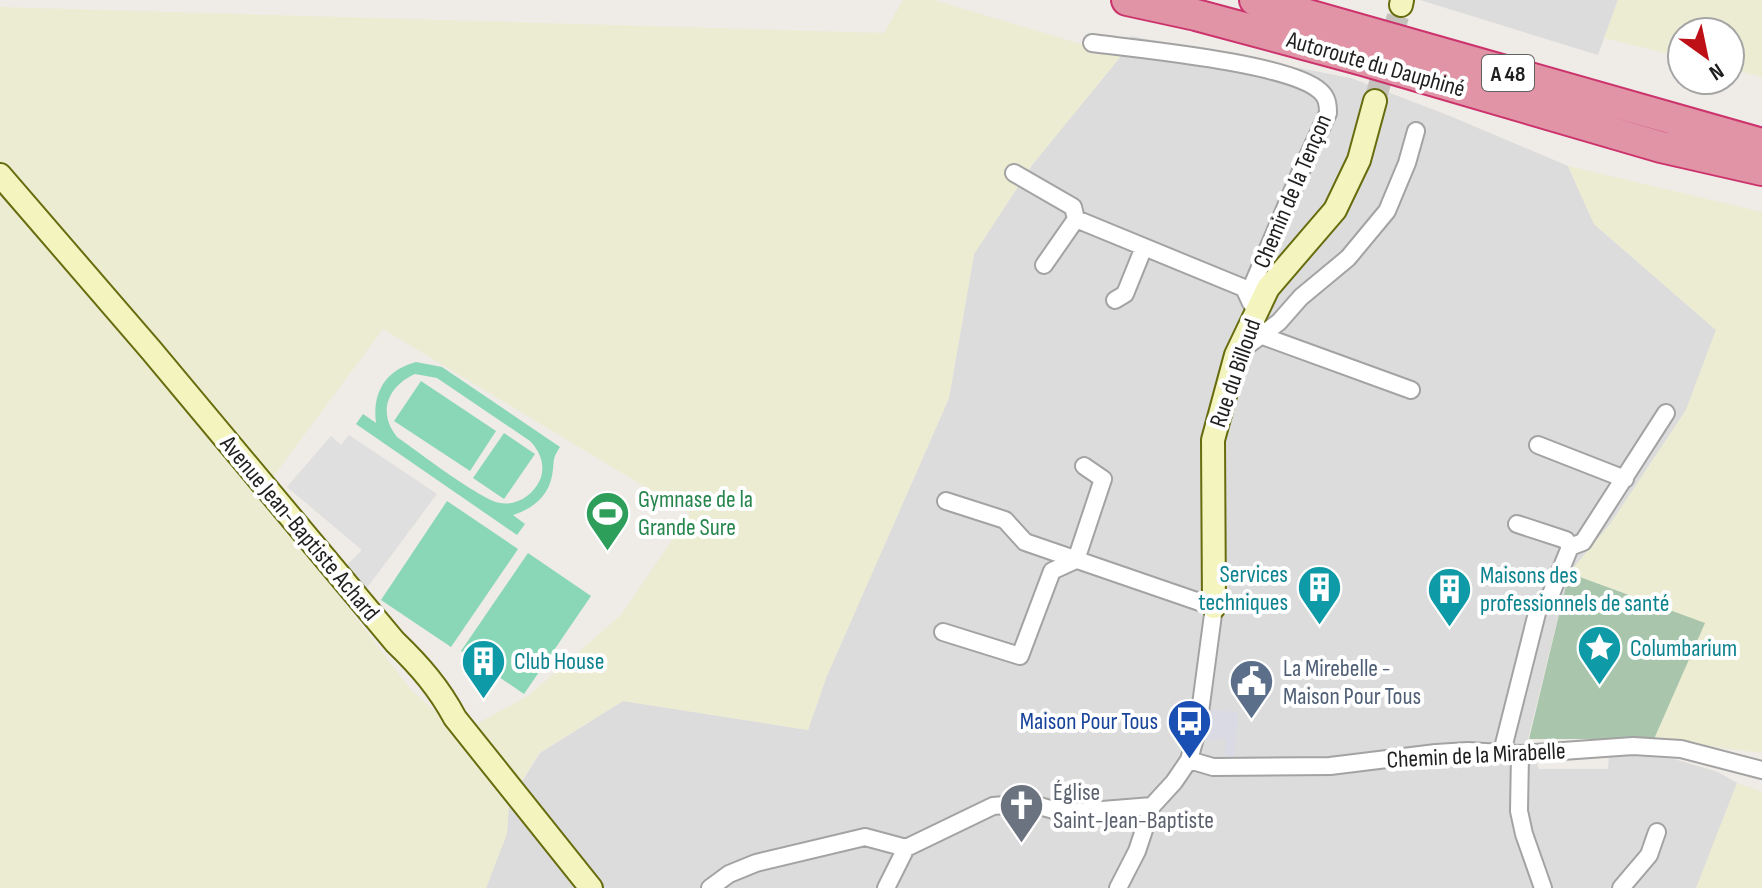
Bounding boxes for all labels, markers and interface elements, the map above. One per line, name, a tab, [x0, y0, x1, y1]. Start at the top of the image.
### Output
north arrow	[1666, 16, 1746, 96]
street label: Autoroute du Dauphiné	[1283, 25, 1468, 104]
road number: A 48	[1482, 55, 1534, 91]
text: N	[1704, 57, 1728, 86]
street label: Chemin de la Tençon	[1247, 110, 1338, 272]
street label: Rue du Billoud	[1203, 315, 1267, 431]
street label: Avenue Jean-Baptiste Achard	[213, 429, 385, 627]
place label: Gymnase de la Grande Sure	[638, 485, 753, 542]
sports icon: Gymnase de la Grande Sure	[583, 489, 631, 552]
place label: Services techniques	[1198, 560, 1288, 617]
place label: Maisons des professionnels de santé	[1480, 561, 1669, 618]
building icon: Services techniques	[1295, 564, 1343, 627]
building icon: Maisons des professionnels de santé	[1425, 565, 1473, 628]
place icon: Columbarium	[1575, 624, 1623, 687]
place label: Columbarium	[1630, 634, 1737, 663]
building icon: Club House	[459, 637, 507, 700]
place label: Club House	[514, 647, 604, 676]
place label: La Mirebelle - Maison Pour Tous	[1283, 654, 1421, 711]
public building icon: La Mirebelle - Maison Pour Tous	[1228, 658, 1276, 721]
bus stop icon: Maison Pour Tous	[1165, 697, 1213, 760]
place label: Maison Pour Tous	[1020, 707, 1158, 736]
street label: Chemin de la Mirabelle	[1386, 736, 1566, 775]
place label: Église Saint-Jean-Baptiste	[1053, 778, 1214, 835]
church icon: Église Saint-Jean-Baptiste	[998, 782, 1046, 845]

